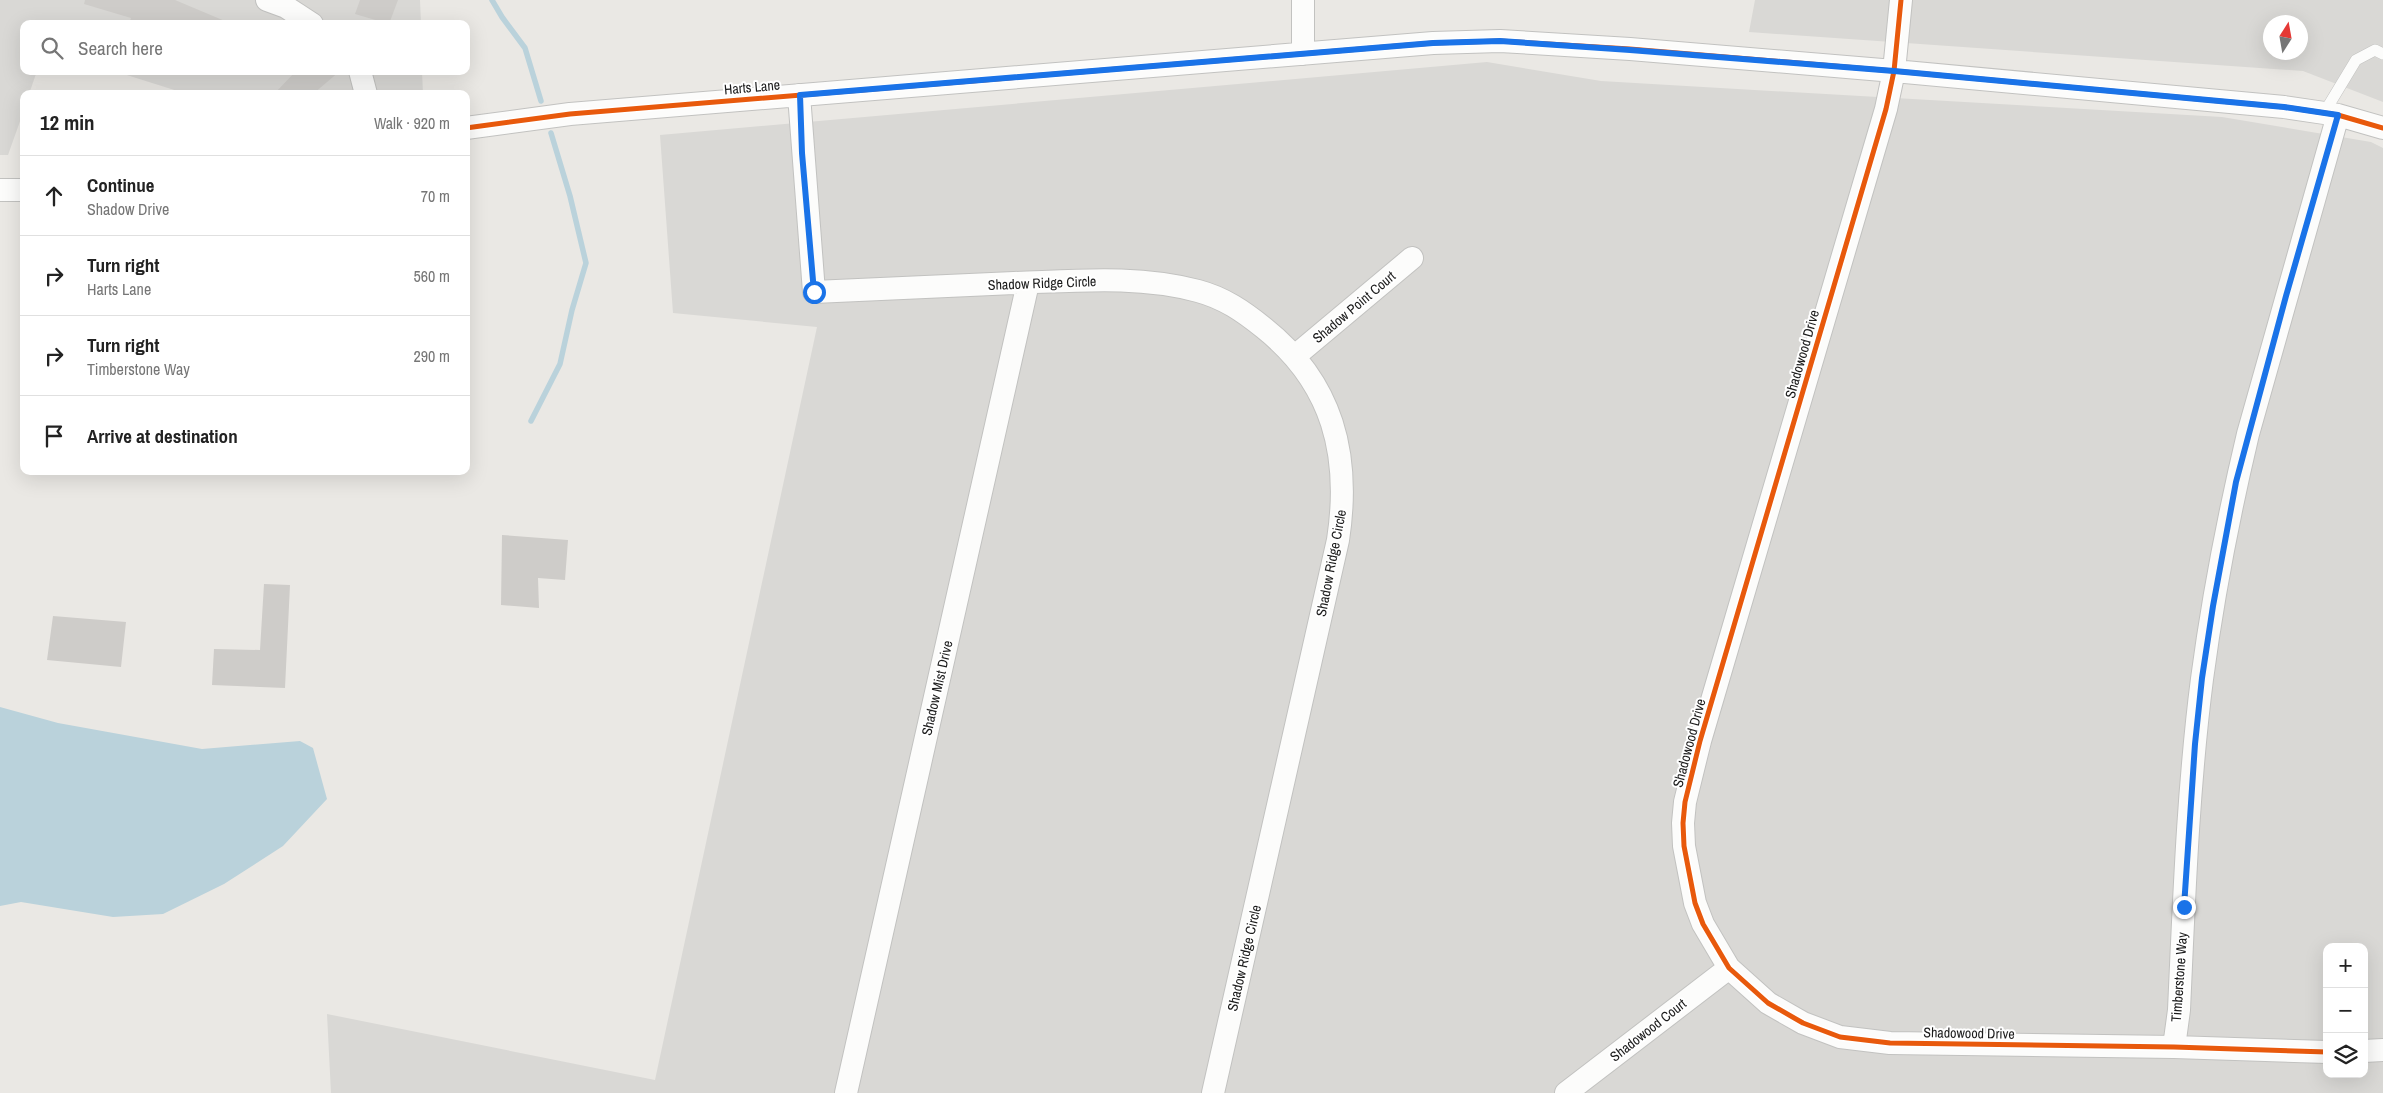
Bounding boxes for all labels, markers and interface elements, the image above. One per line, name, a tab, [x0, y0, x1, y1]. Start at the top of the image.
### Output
north arrow	[2263, 15, 2308, 60]
search box	[20, 20, 470, 75]
icon: search	[38, 34, 66, 62]
text: Search here	[78, 35, 163, 61]
street label: Harts Lane	[723, 76, 781, 98]
text: 12 min	[40, 108, 95, 137]
text: Walk · 920 m	[374, 112, 450, 134]
text: Continue	[87, 172, 155, 198]
icon: ahead	[40, 182, 68, 210]
text: 70 m	[421, 185, 450, 207]
text: Shadow Drive	[87, 198, 169, 220]
text: Turn right	[87, 252, 159, 278]
icon: right	[40, 262, 68, 290]
text: 560 m	[414, 265, 450, 287]
street label: Shadow Point Court	[1309, 267, 1399, 347]
street label: Shadow Ridge Circle	[987, 272, 1097, 294]
text: Harts Lane	[87, 278, 151, 300]
route start	[803, 281, 826, 304]
street label: Shadowood Drive	[1781, 308, 1823, 400]
text: Turn right	[87, 332, 159, 358]
icon: right	[40, 342, 68, 370]
text: 290 m	[414, 345, 450, 367]
text: Timberstone Way	[87, 358, 190, 380]
icon: arrive	[40, 422, 68, 450]
text: Arrive at destination	[87, 423, 238, 449]
street label: Shadow Ridge Circle	[1312, 508, 1350, 618]
street label: Shadow Mist Drive	[917, 639, 957, 737]
street label: Shadowood Drive	[1668, 697, 1710, 789]
route end	[2173, 896, 2196, 919]
street label: Shadow Ridge Circle	[1223, 903, 1265, 1013]
street label: Timberstone Way	[2167, 931, 2191, 1022]
map controls	[2323, 943, 2368, 1078]
button: +	[2323, 943, 2368, 988]
button: −	[2323, 988, 2368, 1033]
street label: Shadowood Court	[1606, 995, 1690, 1065]
street label: Shadowood Drive	[1923, 1023, 2015, 1043]
button: layers	[2323, 1033, 2368, 1078]

